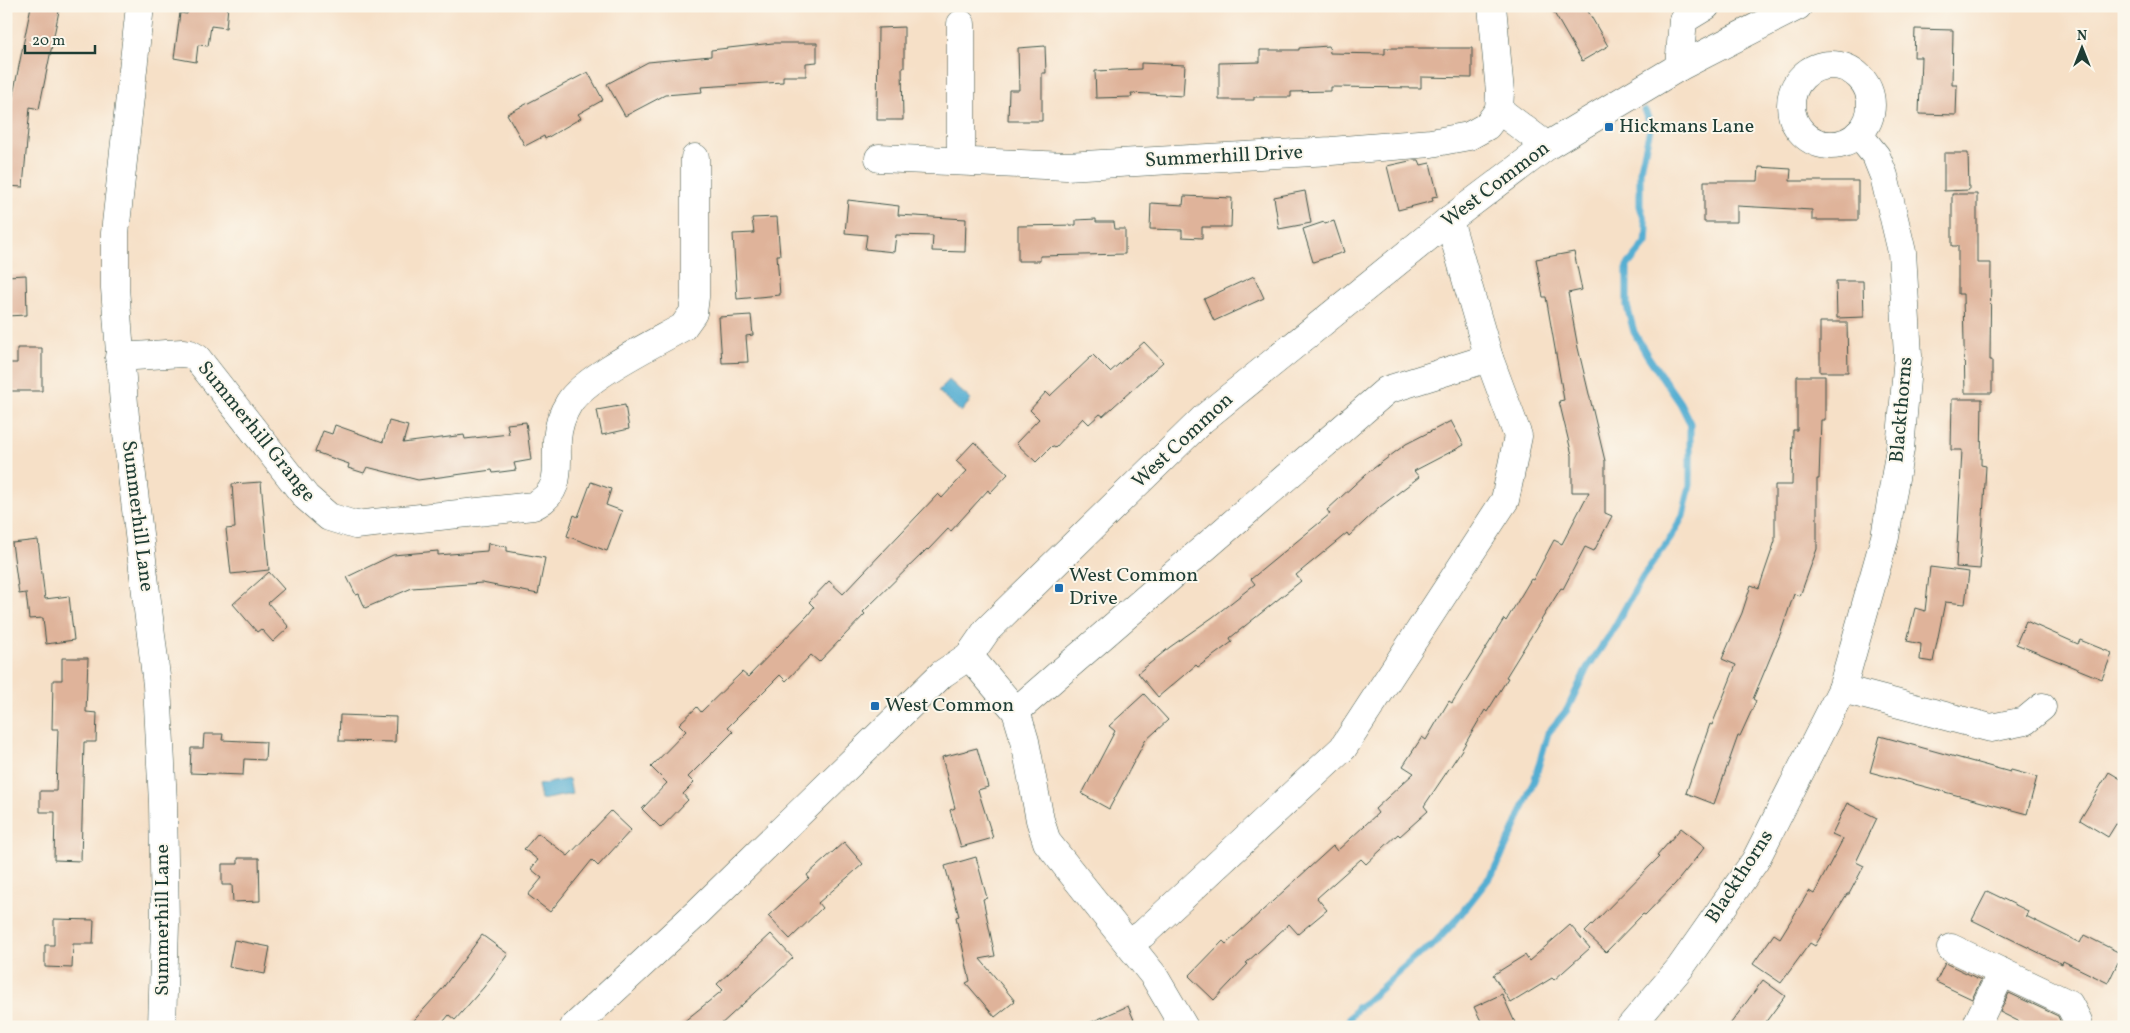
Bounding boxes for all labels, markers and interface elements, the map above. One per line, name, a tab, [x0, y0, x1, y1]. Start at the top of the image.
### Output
scale bar	[25, 22, 95, 54]
north arrow	[2058, 22, 2108, 72]
text: N	[2077, 27, 2087, 46]
text: 20 m	[32, 31, 65, 52]
place label: Hickmans Lane	[1619, 113, 1754, 141]
marker: Hickmans Lane	[1603, 121, 1615, 133]
street label: West Common	[1436, 135, 1556, 235]
street label: Summerhill Drive	[1144, 139, 1304, 175]
street label: Summerhill Grange	[190, 356, 322, 508]
street label: Blackthorns	[1883, 356, 1921, 464]
street label: West Common	[1126, 387, 1240, 495]
street label: Summerhill Lane	[114, 439, 160, 593]
place label: West Common Drive	[1069, 562, 1198, 613]
marker: West Common Drive	[1053, 582, 1065, 594]
place label: West Common	[885, 692, 1014, 720]
marker: West Common	[869, 700, 881, 712]
street label: Blackthorns	[1699, 825, 1781, 929]
street label: Summerhill Lane	[149, 844, 177, 996]

